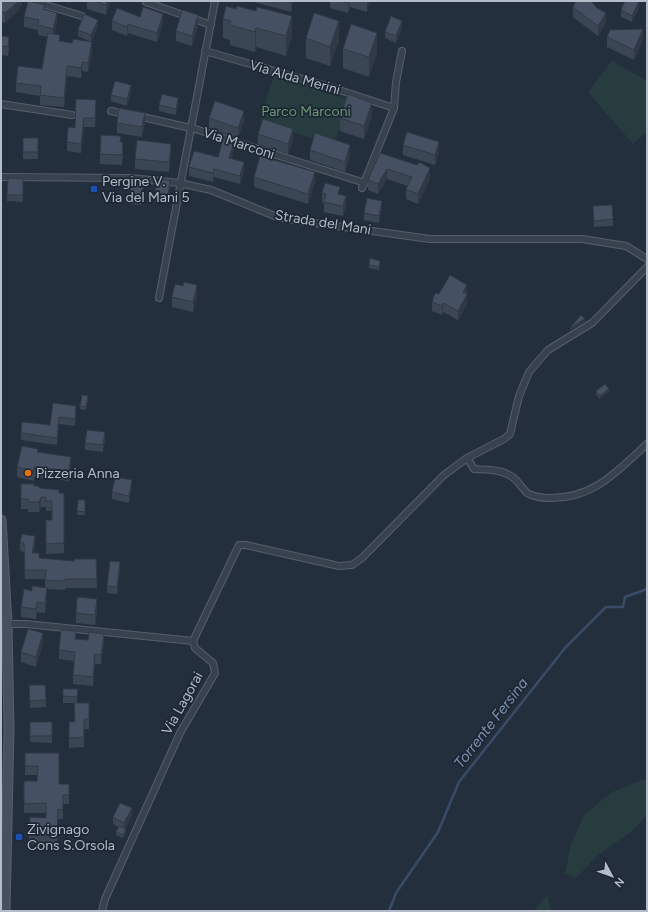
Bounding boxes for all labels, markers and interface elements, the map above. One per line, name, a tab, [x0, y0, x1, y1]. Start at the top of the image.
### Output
street label: Via Alda Merini	[248, 56, 342, 99]
park label: Parco Marconi	[261, 103, 351, 120]
street label: Via Marconi	[201, 124, 277, 163]
place label: Pergine V. Via del Mani 5	[102, 173, 190, 206]
marker: Pergine V. Via del Mani 5	[89, 184, 99, 194]
street label: Strada del Mani	[274, 207, 372, 238]
place label: Pizzeria Anna	[36, 465, 120, 482]
marker: Pizzeria Anna	[23, 468, 33, 478]
street label: Via Lagorai	[158, 669, 207, 738]
water label: Torrente Fersina	[450, 674, 532, 772]
place label: Zivignago Cons S.Orsola	[27, 821, 115, 854]
marker: Zivignago Cons S.Orsola	[14, 832, 24, 842]
north arrow	[592, 856, 632, 896]
text: N	[611, 875, 627, 890]

